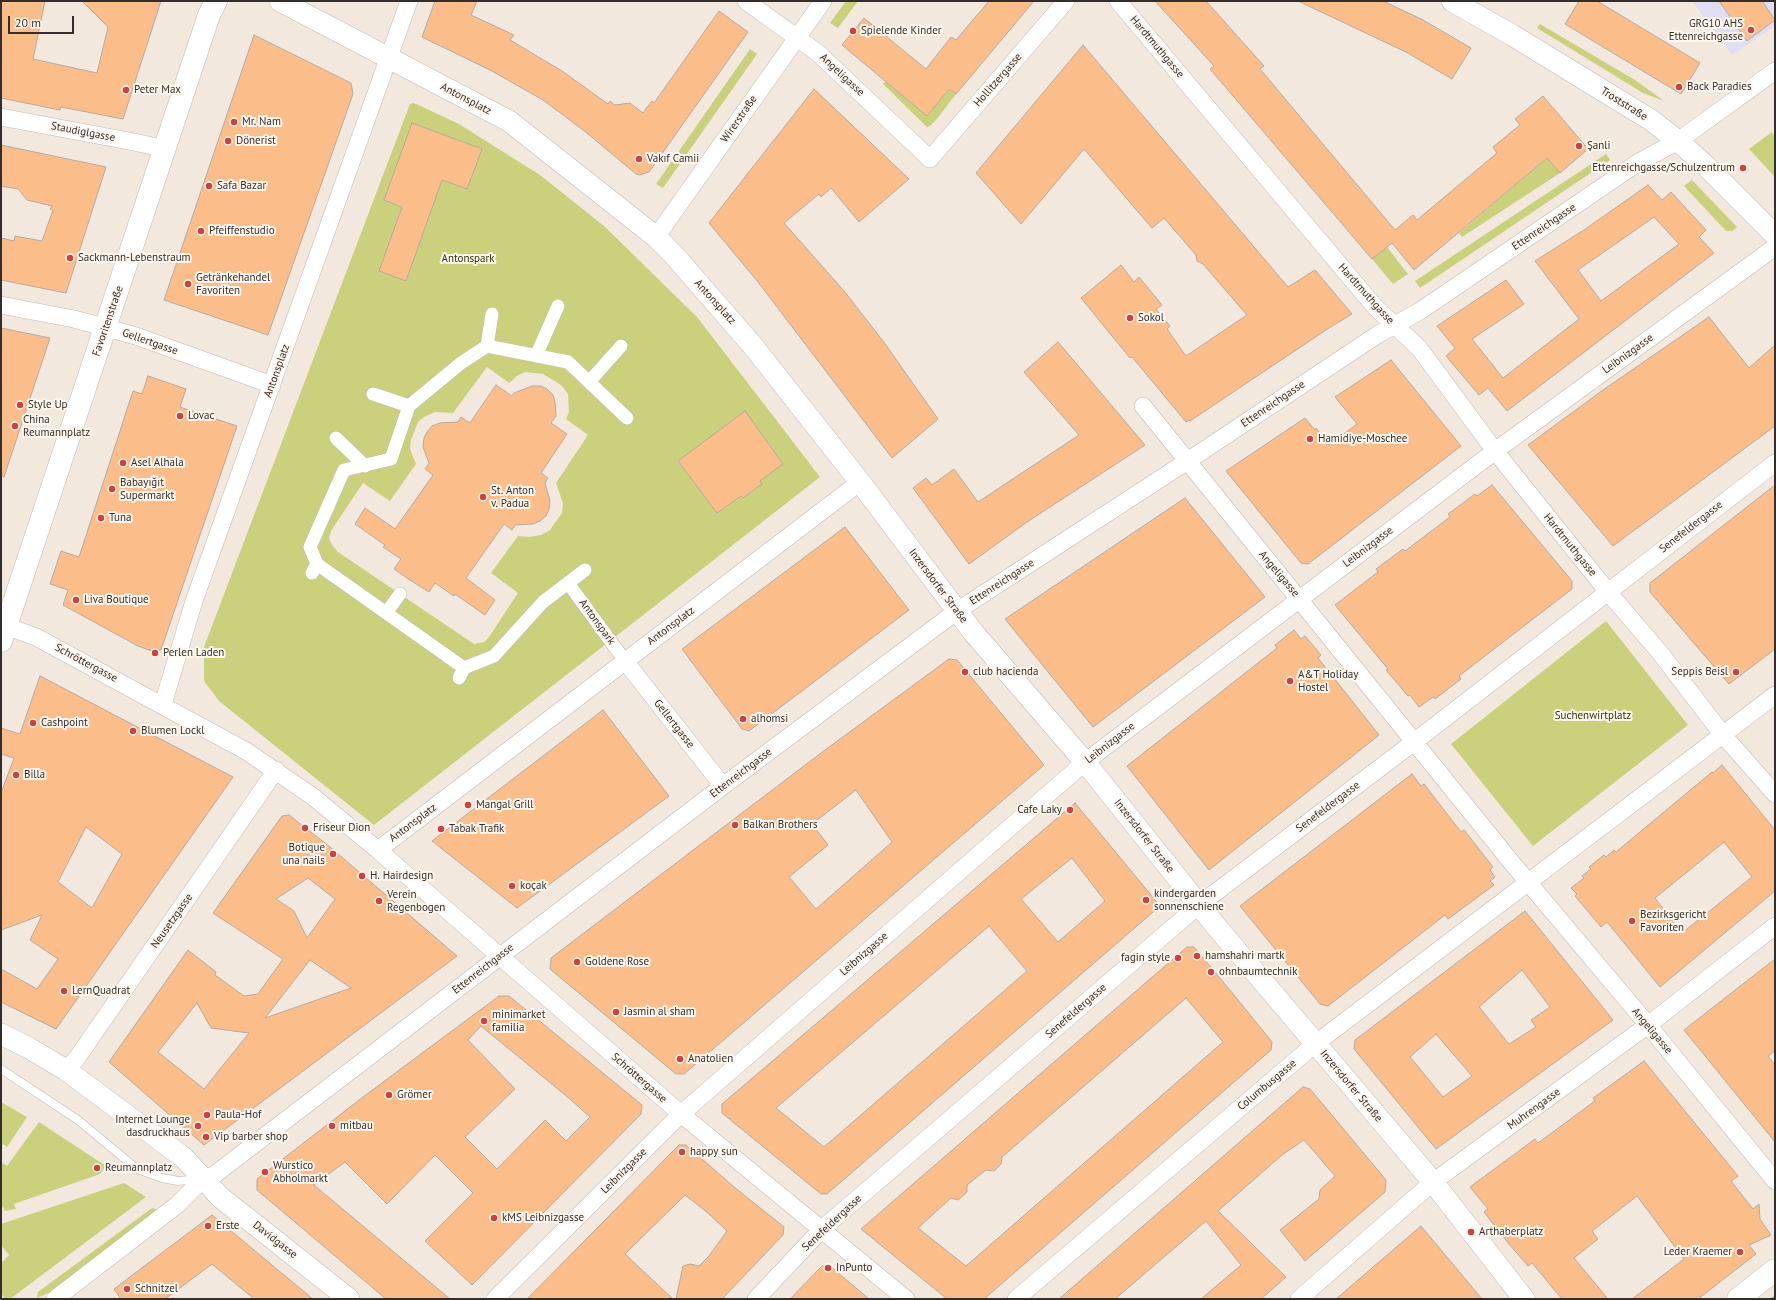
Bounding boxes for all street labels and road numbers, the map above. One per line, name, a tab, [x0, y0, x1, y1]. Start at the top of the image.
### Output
street label: Hardtmuthgasse	[1127, 13, 1187, 81]
street label: Angeligasse	[817, 51, 867, 99]
street label: Hollitzergasse	[971, 51, 1025, 109]
street label: Antonsplatz	[438, 80, 494, 118]
street label: Troststraße	[1598, 84, 1650, 124]
street label: Wirerstraße	[718, 93, 760, 145]
street label: Staudiglgasse	[50, 119, 116, 145]
street label: Ettenreichgasse	[1510, 201, 1578, 253]
street label: Hardtmuthgasse	[1335, 261, 1397, 327]
street label: Antonsplatz	[691, 277, 739, 327]
street label: Favoritenstraße	[90, 284, 126, 358]
street label: Gellertgasse	[120, 326, 180, 358]
street label: Leibnizgasse	[1600, 331, 1656, 377]
street label: Antonsplatz	[261, 342, 293, 400]
street label: Ettenreichgasse	[1239, 378, 1307, 430]
street label: Senefeldergasse	[1657, 498, 1725, 556]
street label: Hardtmuthgasse	[1541, 511, 1599, 579]
street label: Leibnizgasse	[1340, 524, 1396, 570]
street label: Inzersdorfer Straße	[906, 546, 970, 626]
street label: Angeligasse	[1256, 548, 1302, 600]
street label: Ettenreichgasse	[967, 556, 1037, 608]
street label: Antonspark	[576, 597, 618, 647]
street label: Antonsplatz	[645, 604, 697, 648]
street label: Schröttergasse	[52, 641, 120, 685]
street label: Gellertgasse	[651, 697, 697, 751]
street label: Leibnizgasse	[1083, 720, 1137, 766]
street label: Ettenreichgasse	[707, 745, 775, 801]
street label: Senefeldergasse	[1293, 779, 1363, 835]
street label: Inzersdorfer Straße	[1111, 796, 1177, 876]
street label: Antonsplatz	[387, 801, 439, 845]
street label: Neusetzgasse	[148, 891, 196, 951]
street label: Leibnizgasse	[837, 930, 891, 978]
street label: Ettenreichgasse	[450, 941, 516, 997]
street label: Senefeldergasse	[1043, 981, 1109, 1041]
street label: Angeligasse	[1629, 1005, 1675, 1057]
street label: Inzersdorfer Straße	[1317, 1047, 1385, 1125]
street label: Schröttergasse	[609, 1050, 669, 1106]
street label: Columbusgasse	[1235, 1057, 1299, 1113]
street label: Muhrengasse	[1505, 1085, 1563, 1133]
street label: Leibnizgasse	[598, 1145, 650, 1197]
street label: Senefeldergasse	[799, 1192, 865, 1254]
street label: Davidgasse	[250, 1218, 300, 1262]

